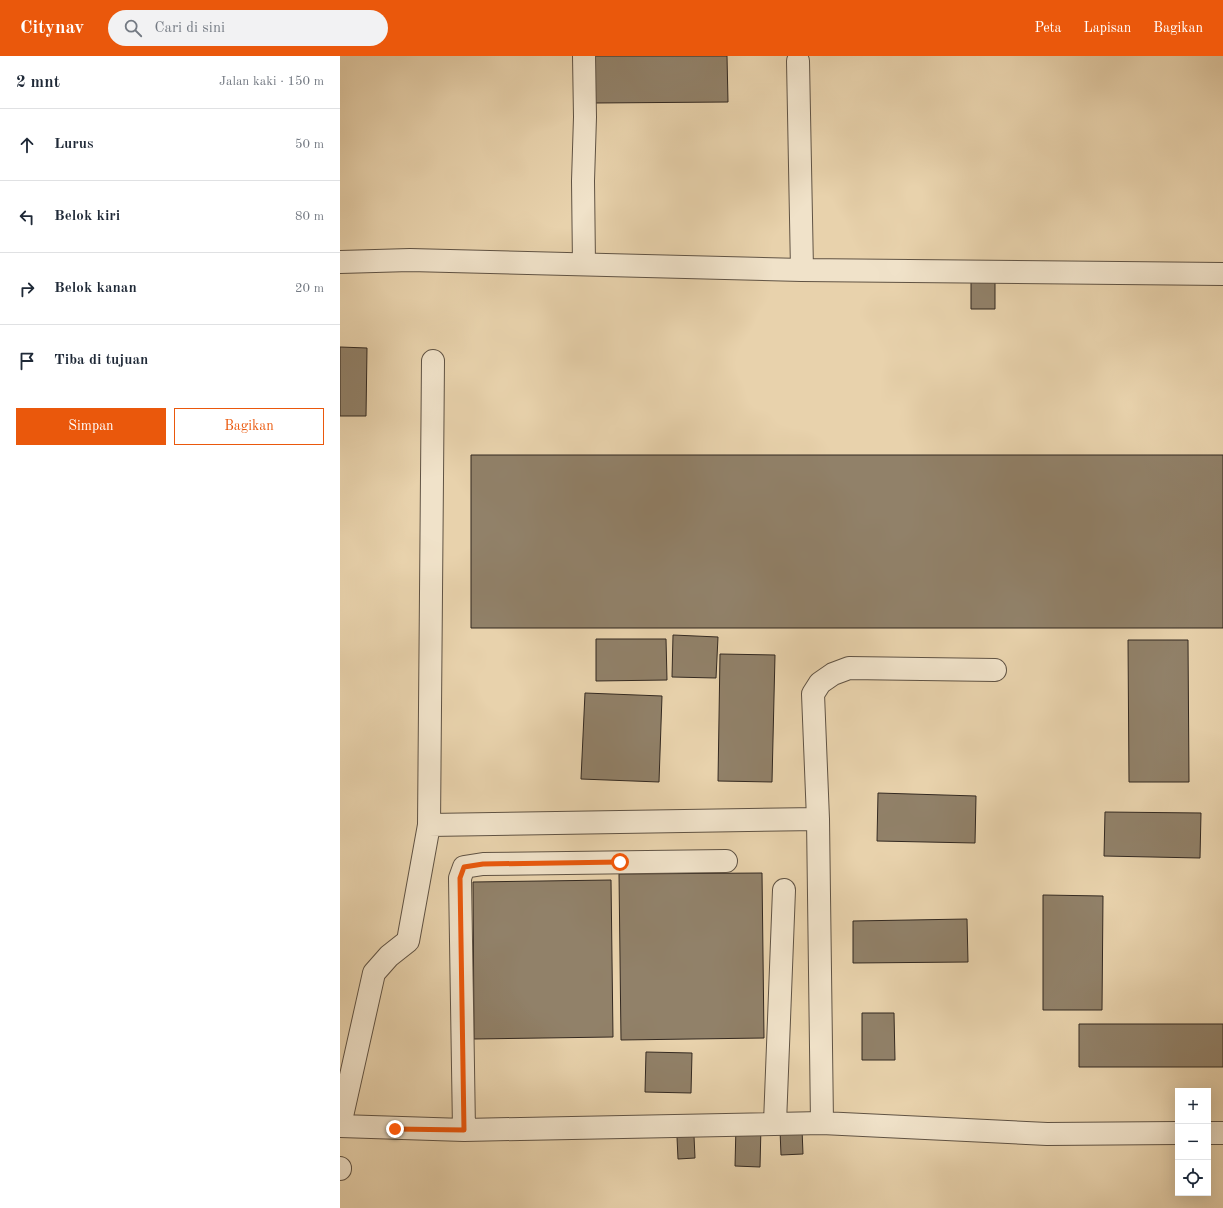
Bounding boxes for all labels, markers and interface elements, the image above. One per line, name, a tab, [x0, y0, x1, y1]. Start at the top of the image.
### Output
search box	[108, 10, 388, 46]
icon: search	[122, 17, 144, 39]
text: Citynav	[20, 19, 84, 38]
text: Cari di sini	[154, 21, 225, 36]
text: Peta	[1034, 21, 1061, 35]
text: Lapisan	[1083, 21, 1131, 35]
text: Bagikan	[1153, 21, 1203, 35]
text: 2 mnt	[16, 74, 60, 91]
text: Jalan kaki · 150 m	[219, 75, 324, 88]
icon: ahead	[16, 134, 38, 156]
text: Lurus	[54, 137, 94, 152]
text: 50 m	[295, 138, 324, 151]
icon: left	[16, 206, 38, 228]
text: Belok kiri	[54, 209, 120, 224]
text: 80 m	[295, 210, 324, 223]
icon: right	[16, 278, 38, 300]
text: Belok kanan	[54, 281, 137, 296]
text: 20 m	[295, 282, 324, 295]
icon: arrive	[16, 350, 38, 372]
text: Tiba di tujuan	[54, 353, 148, 368]
button: Simpan	[16, 408, 166, 445]
button: Bagikan	[174, 408, 324, 445]
route start	[611, 853, 629, 871]
map controls	[1175, 1088, 1211, 1196]
button: +	[1175, 1088, 1211, 1124]
route end	[386, 1120, 404, 1138]
button: −	[1175, 1124, 1211, 1160]
button: locate	[1175, 1160, 1211, 1196]

